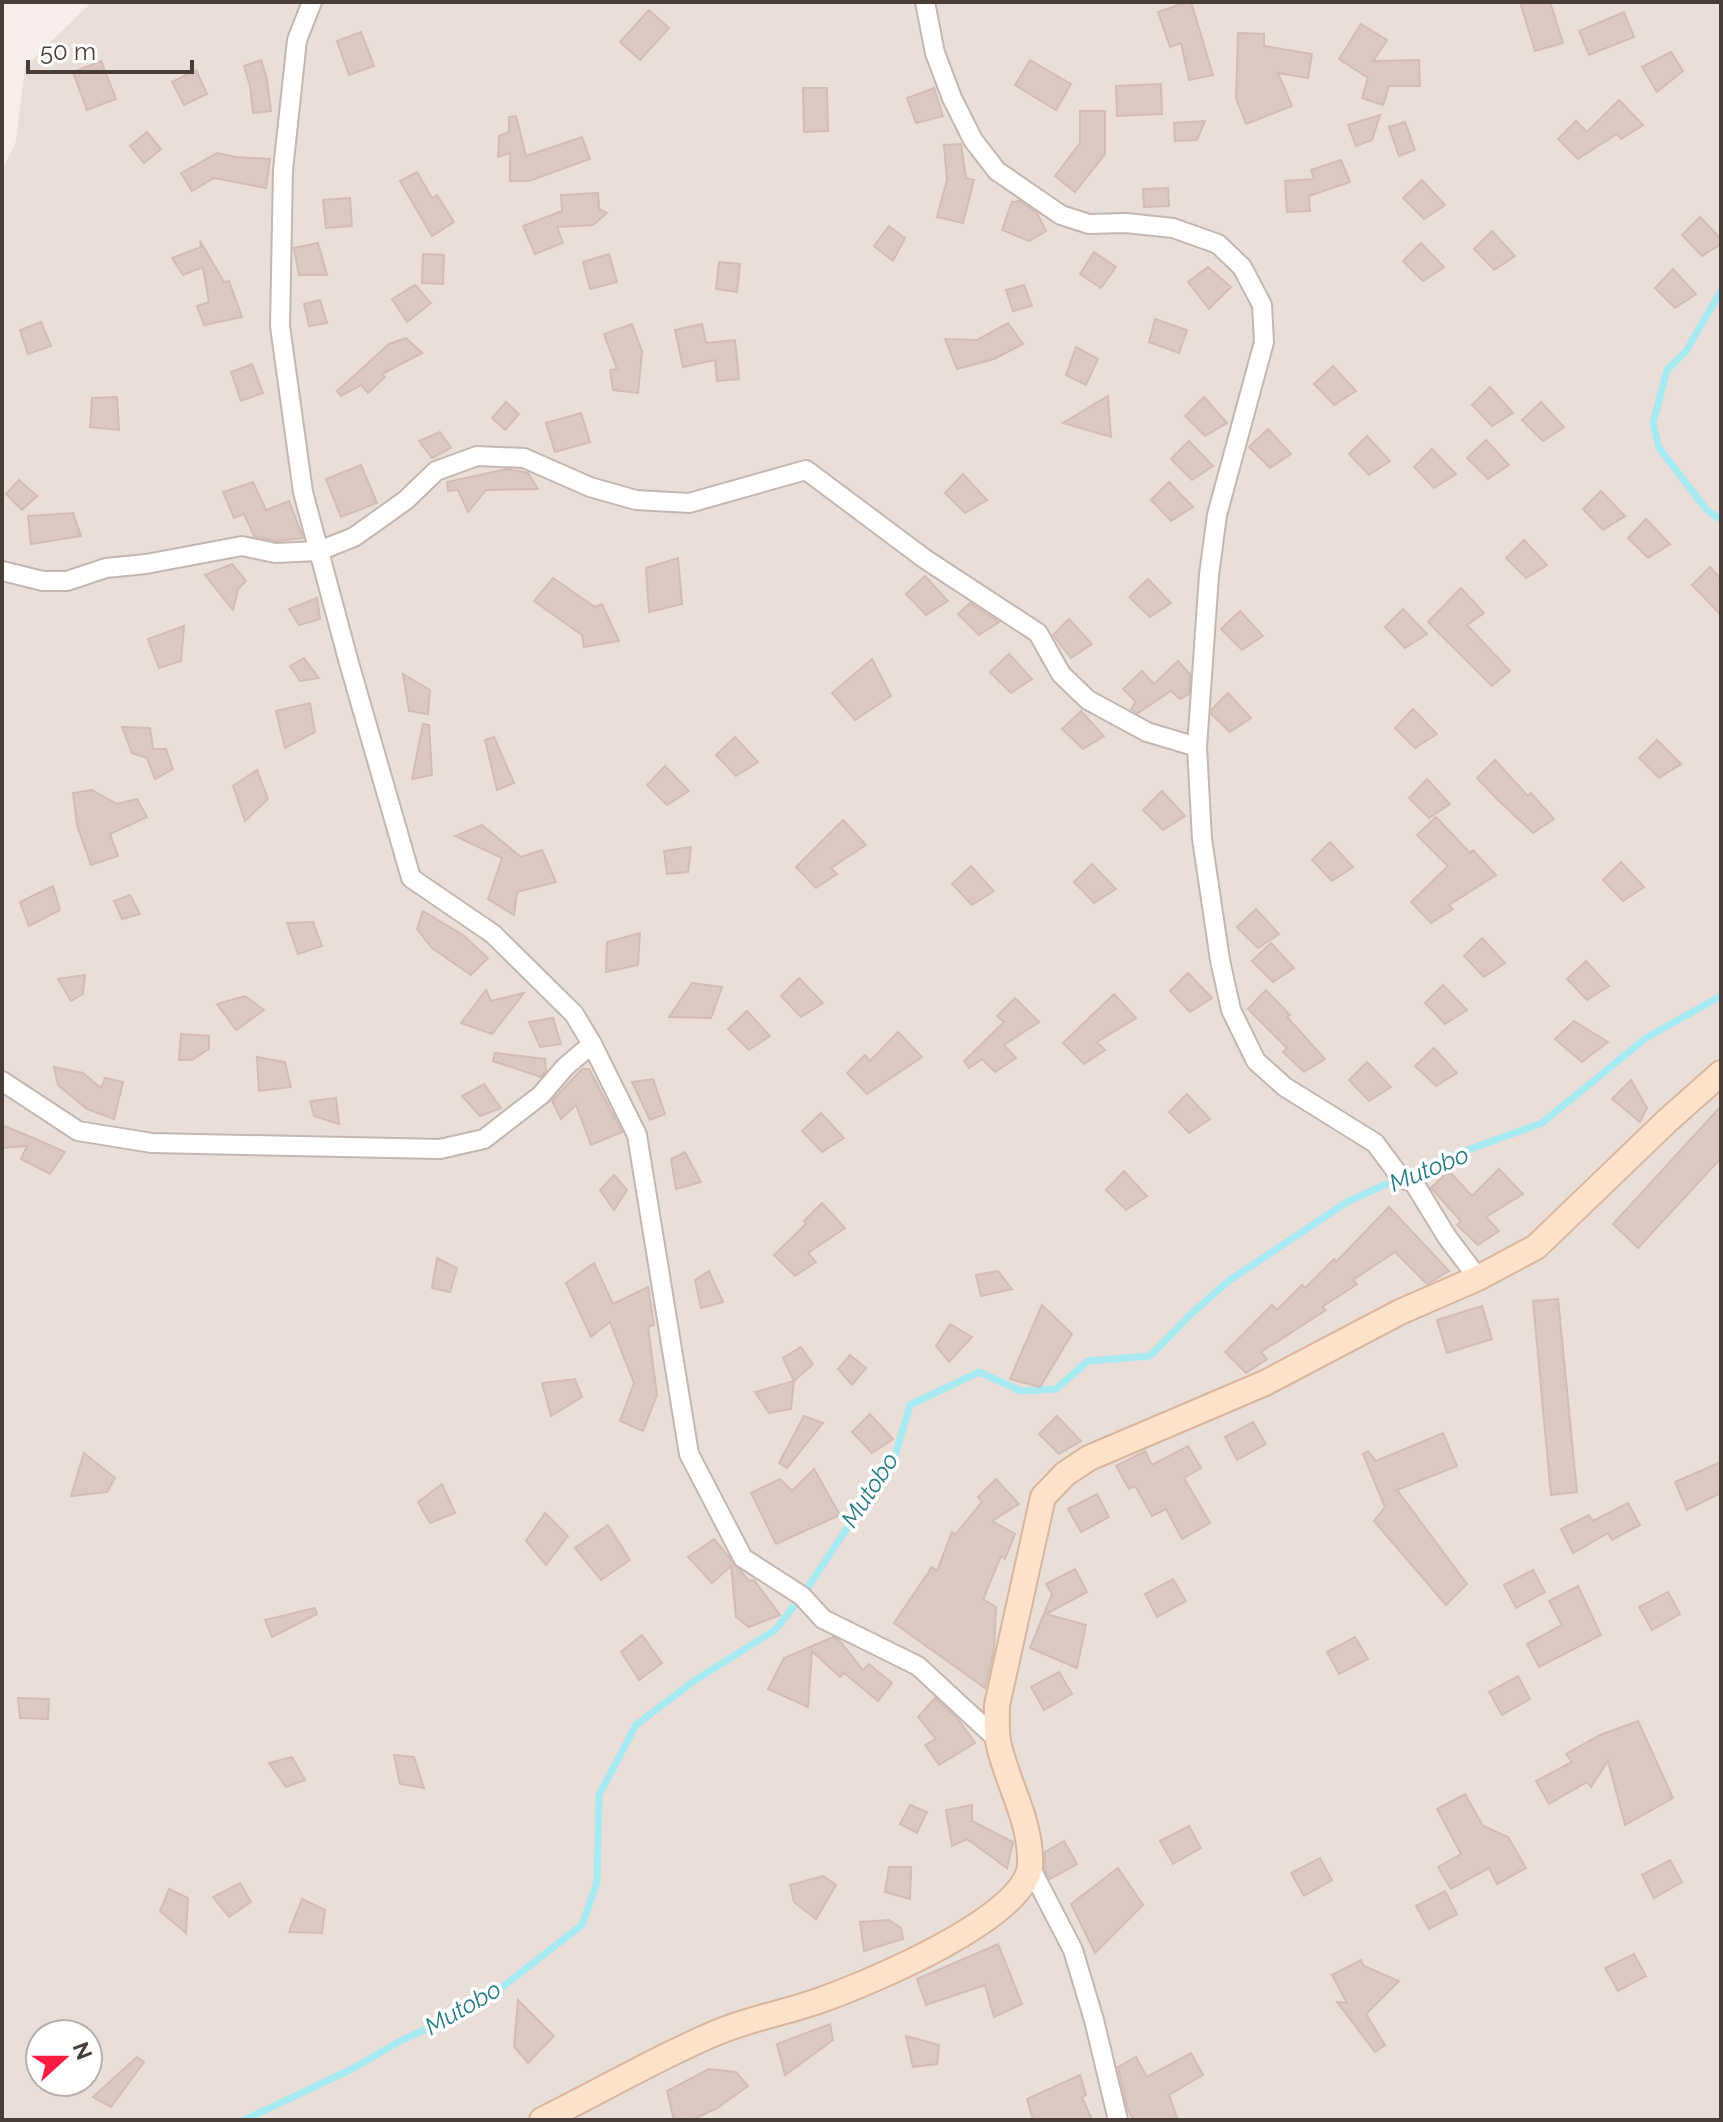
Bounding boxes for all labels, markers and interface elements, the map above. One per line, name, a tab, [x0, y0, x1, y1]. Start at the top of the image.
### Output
scale bar	[28, 24, 192, 74]
text: 50 m	[40, 37, 96, 66]
water label: Mutobo	[1385, 1140, 1473, 1198]
water label: Mutobo	[835, 1447, 904, 1532]
water label: Mutobo	[420, 1974, 506, 2041]
north arrow	[24, 2018, 104, 2098]
text: N	[68, 2038, 98, 2063]

